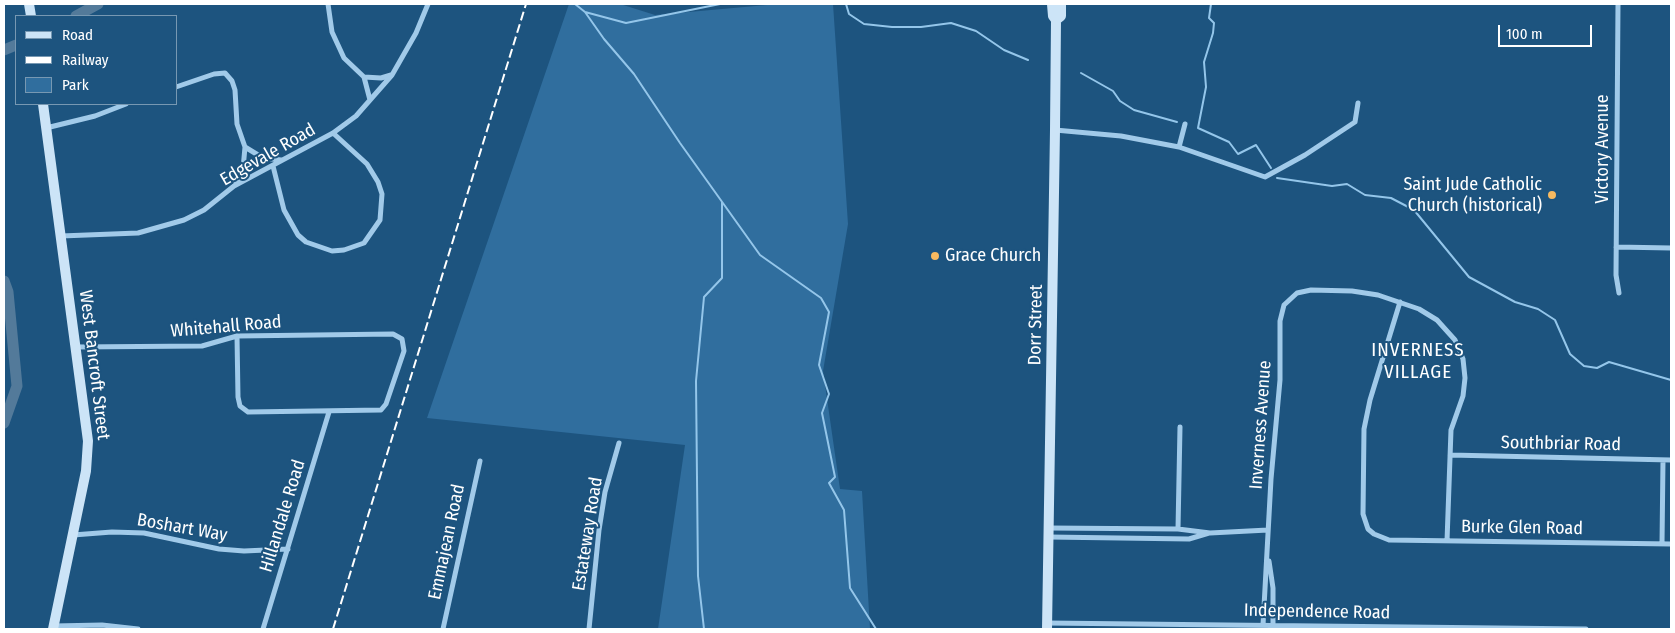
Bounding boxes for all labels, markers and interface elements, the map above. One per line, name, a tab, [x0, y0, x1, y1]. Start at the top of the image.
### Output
legend	[15, 15, 178, 105]
scale bar	[1500, 15, 1594, 47]
text: 100 m	[1506, 25, 1543, 43]
text: Road	[62, 26, 93, 44]
text: Railway	[62, 51, 109, 69]
text: Park	[62, 76, 89, 94]
street label: Victory Avenue	[1592, 94, 1614, 204]
street label: Edgevale Road	[217, 119, 319, 191]
place label: Saint Jude Catholic Church (historical)	[1403, 174, 1542, 216]
marker: Saint Jude Catholic Church (historical)	[1546, 189, 1558, 201]
place label: Grace Church	[945, 245, 1041, 267]
marker: Grace Church	[929, 250, 941, 262]
street label: Dorr Street	[1024, 284, 1048, 366]
street label: West Bancroft Street	[74, 289, 114, 441]
street label: Whitehall Road	[170, 311, 282, 343]
district label: INVERNESS VILLAGE	[1370, 340, 1466, 384]
street label: Inverness Avenue	[1246, 360, 1276, 490]
street label: Southbriar Road	[1501, 432, 1621, 456]
street label: Hillandale Road	[256, 457, 310, 575]
street label: Estateway Road	[568, 476, 608, 592]
street label: Emmajean Road	[424, 482, 470, 602]
street label: Boshart Way	[135, 509, 229, 547]
street label: Burke Glen Road	[1461, 516, 1583, 540]
street label: Independence Road	[1244, 600, 1390, 624]

